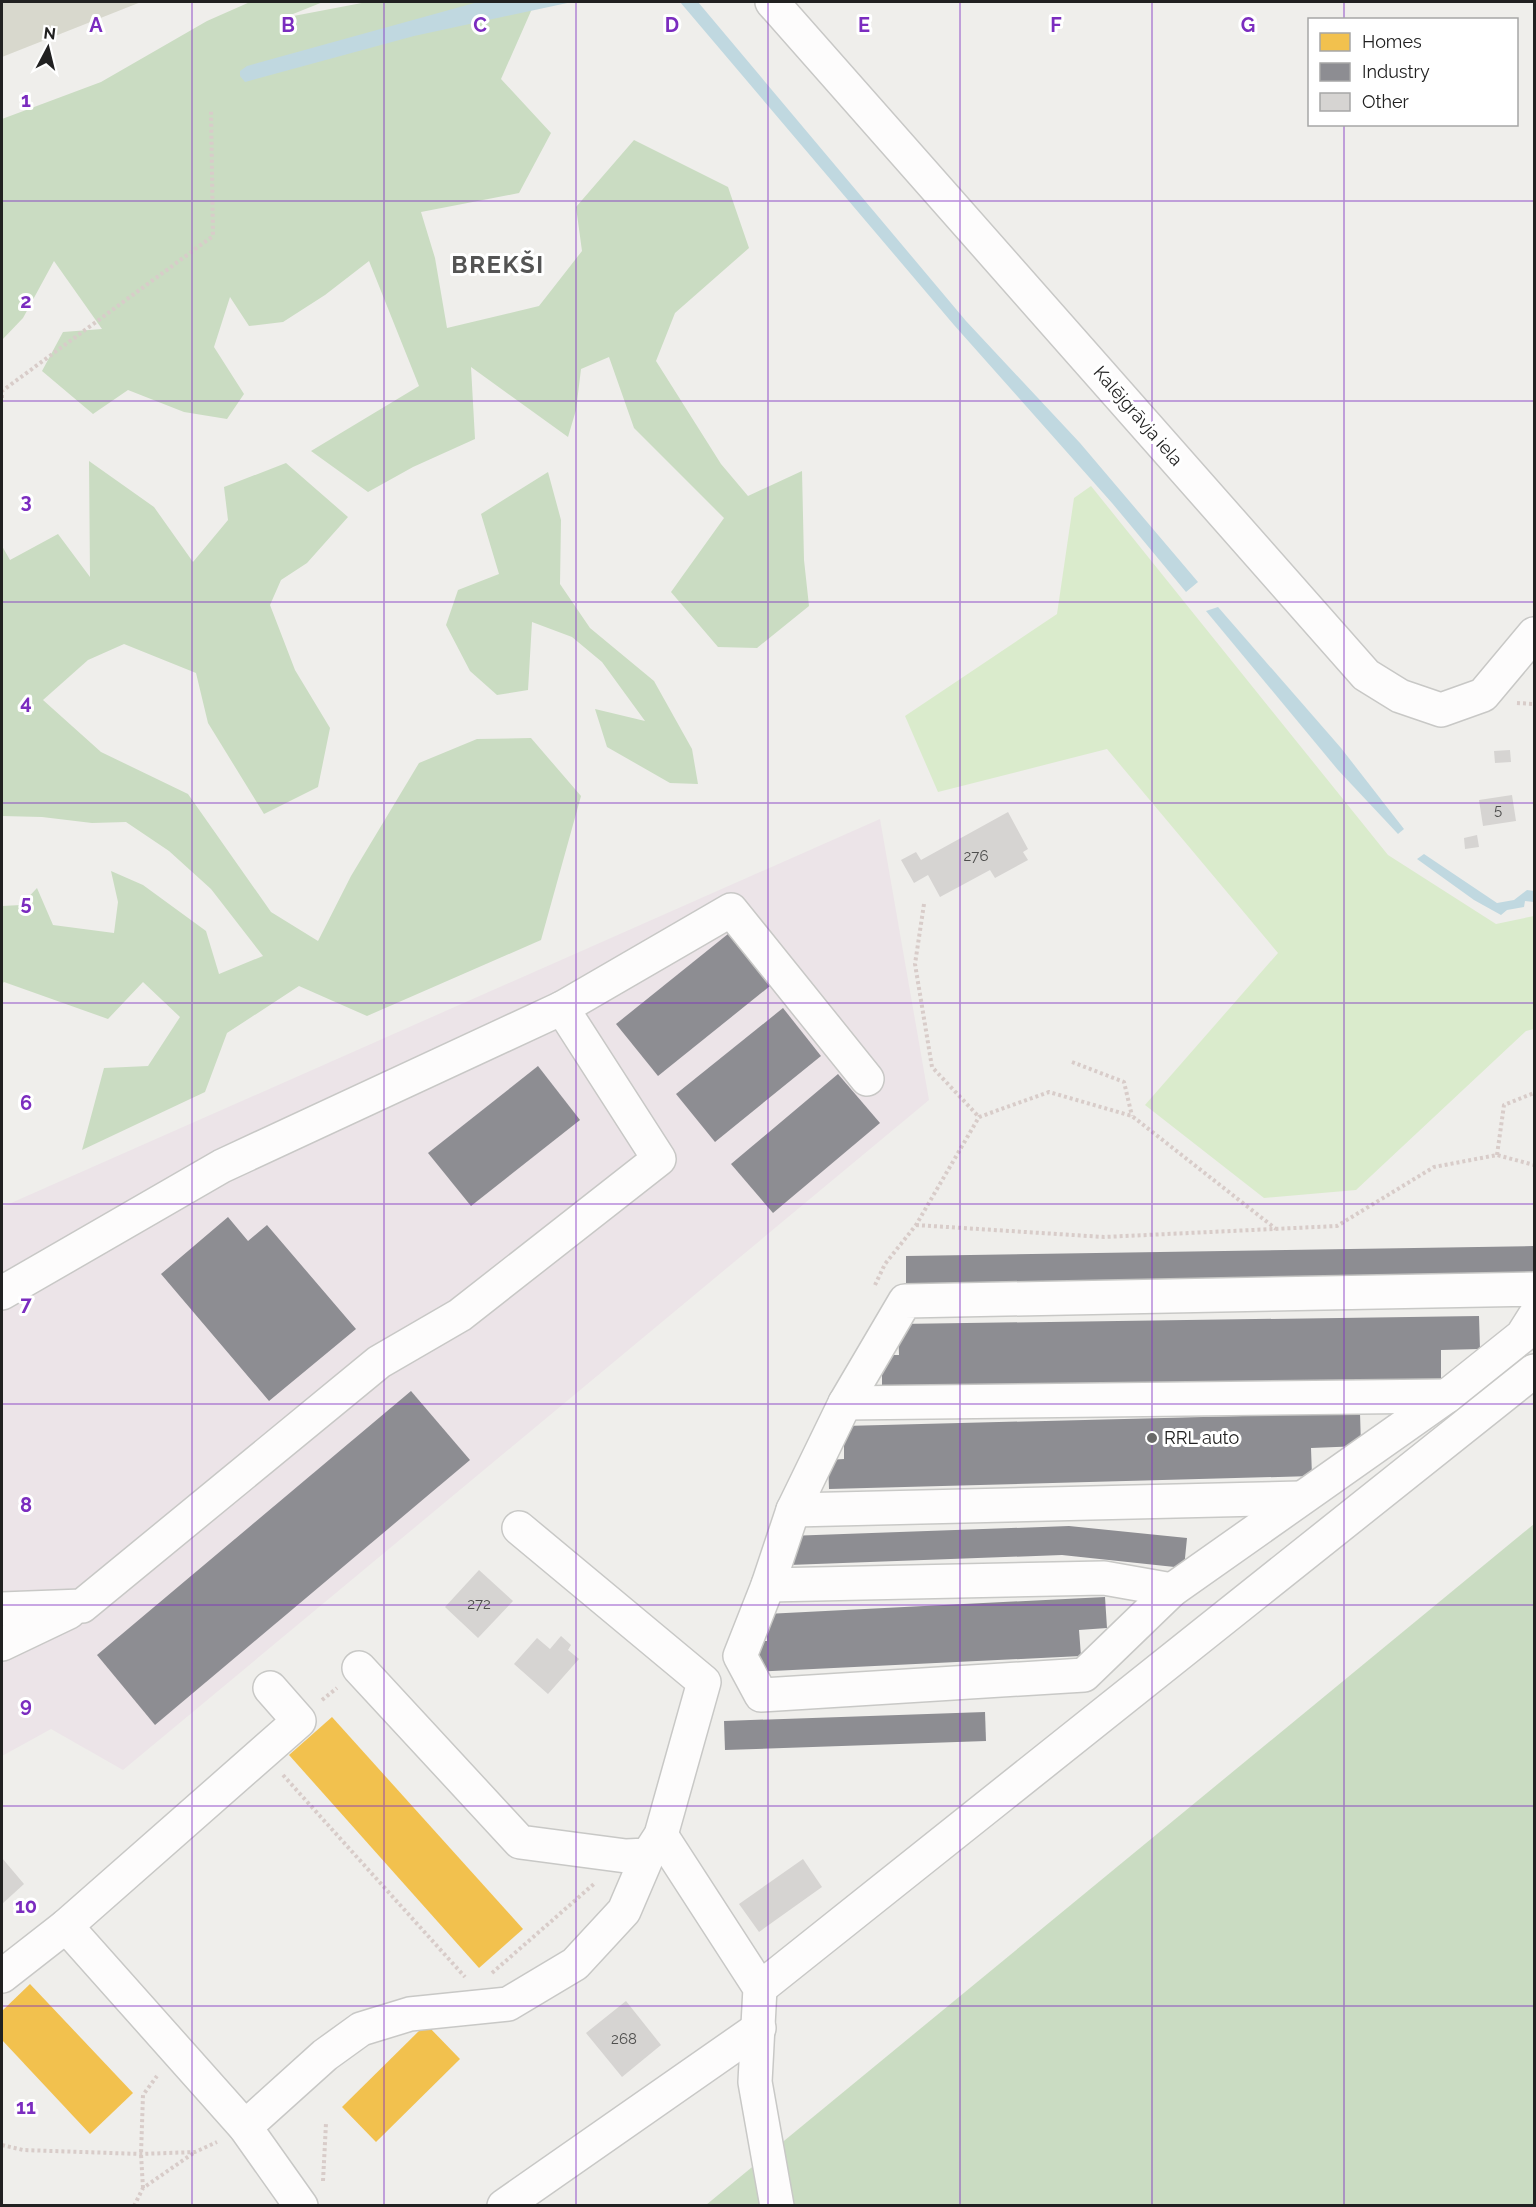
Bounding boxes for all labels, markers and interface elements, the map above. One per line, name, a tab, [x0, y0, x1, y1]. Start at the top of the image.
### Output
text: A	[89, 13, 103, 37]
text: B	[281, 13, 295, 37]
text: C	[473, 13, 487, 37]
text: D	[665, 13, 679, 37]
text: E	[858, 13, 870, 37]
text: F	[1050, 13, 1062, 37]
text: G	[1241, 13, 1255, 37]
north arrow	[18, 18, 78, 78]
legend	[1308, 18, 1518, 126]
text: N	[43, 23, 57, 44]
text: Homes	[1362, 31, 1422, 52]
text: Industry	[1362, 61, 1430, 82]
text: 1	[21, 88, 31, 112]
text: Other	[1362, 91, 1410, 112]
district label: BREKŠI	[451, 250, 545, 279]
text: 2	[20, 289, 32, 313]
street label: Kalējgrāvja iela	[1089, 362, 1187, 470]
text: 3	[20, 489, 32, 513]
text: 4	[20, 690, 32, 714]
house number: 5	[1494, 801, 1502, 819]
house number: 276	[964, 847, 988, 865]
text: 5	[20, 891, 32, 915]
text: 6	[20, 1091, 32, 1115]
text: 7	[20, 1292, 32, 1316]
place label: RRL auto	[1164, 1427, 1239, 1448]
marker: RRL auto	[1145, 1431, 1159, 1445]
text: 8	[20, 1493, 32, 1517]
house number: 272	[467, 1595, 491, 1613]
text: 9	[20, 1693, 32, 1717]
text: 10	[15, 1894, 37, 1918]
house number: 268	[611, 2030, 637, 2048]
text: 11	[16, 2095, 36, 2119]

